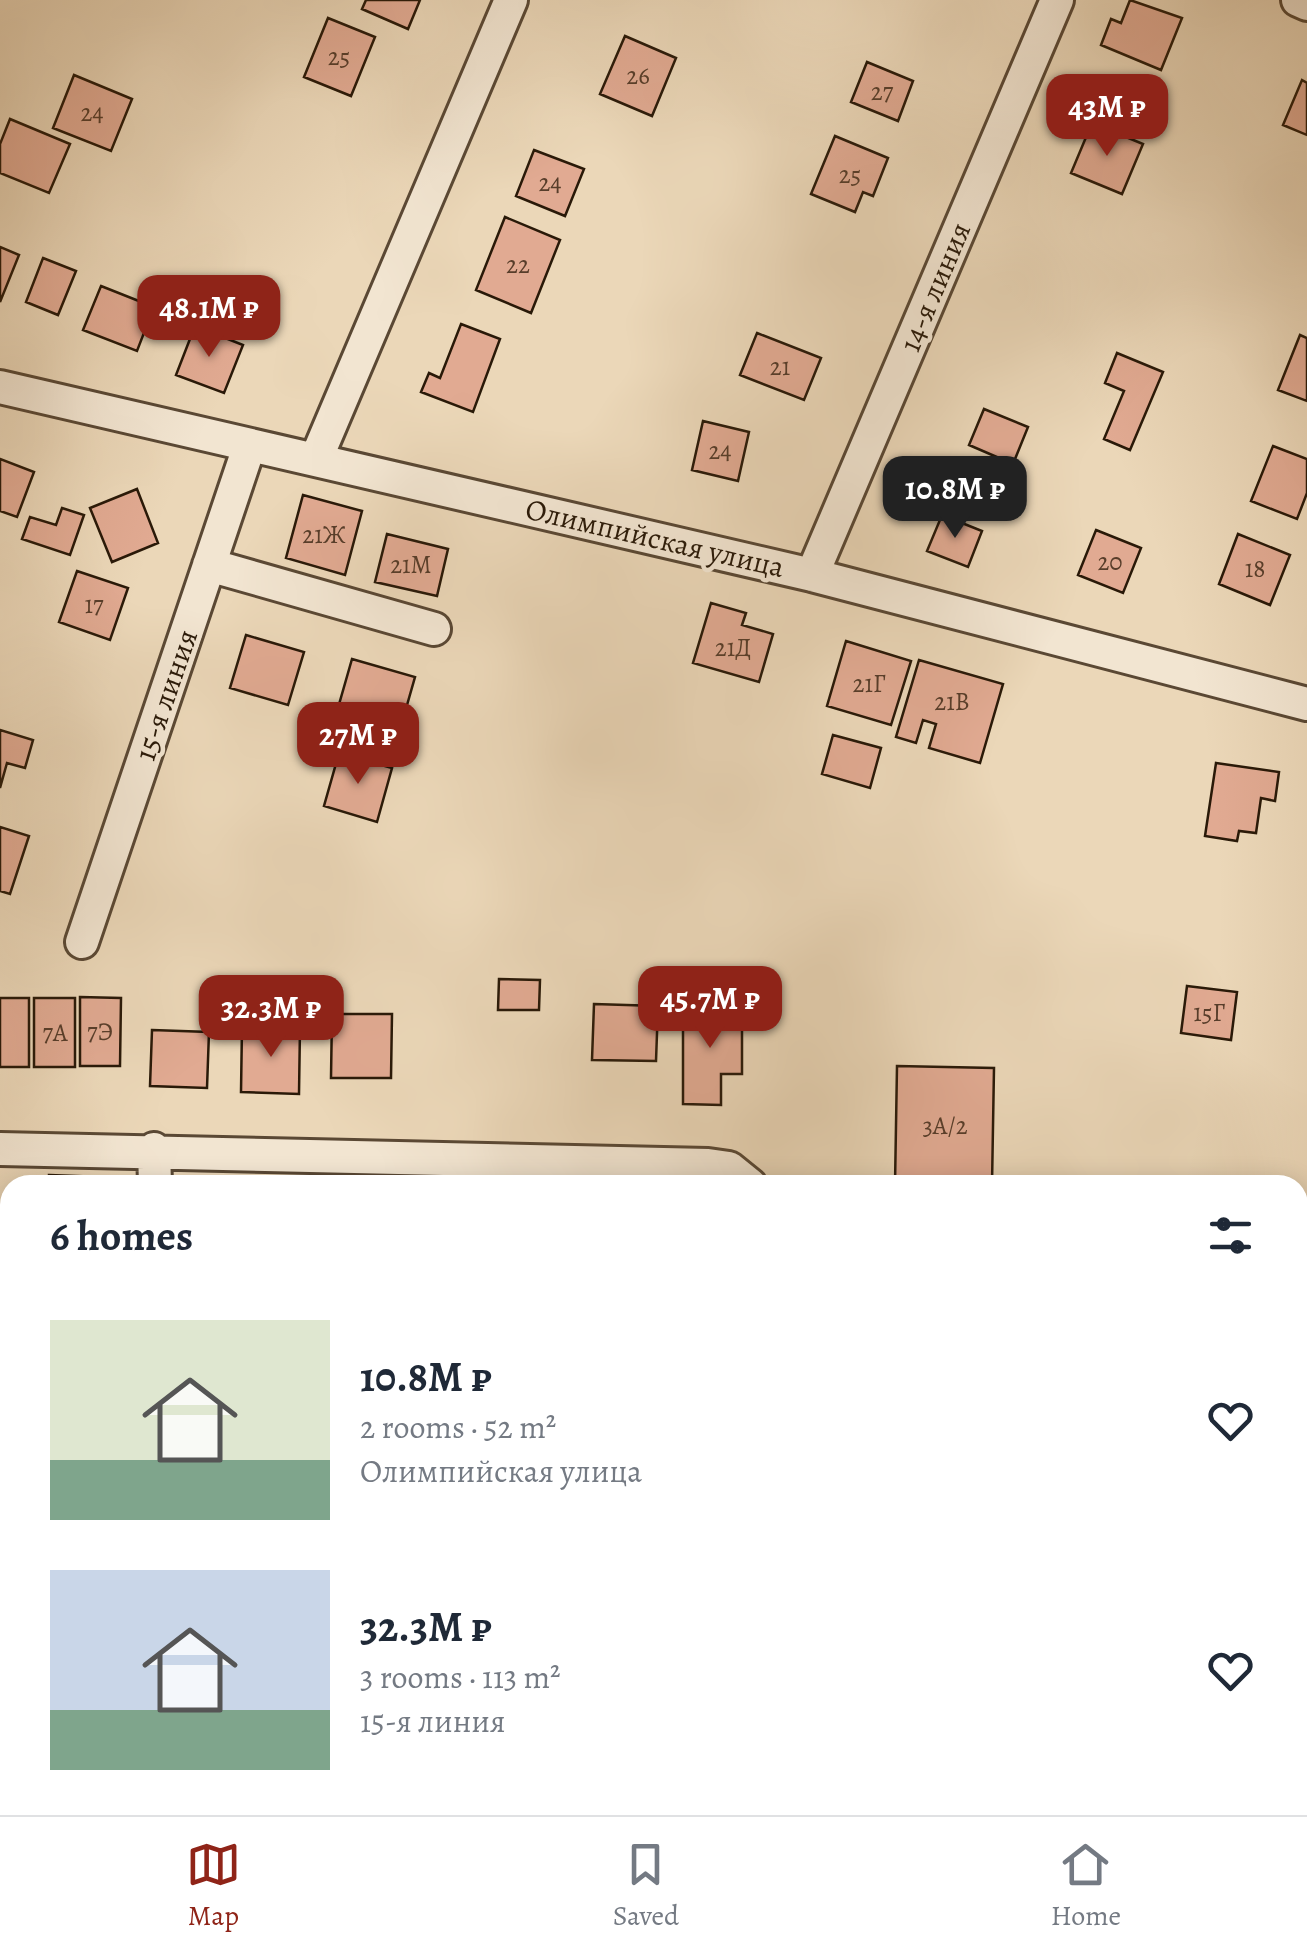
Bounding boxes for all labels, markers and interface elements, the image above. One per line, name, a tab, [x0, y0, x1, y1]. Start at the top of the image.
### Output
house number: 25	[328, 40, 350, 74]
house number: 26	[626, 59, 650, 93]
pin: 43M ₽	[1037, 74, 1177, 159]
house number: 27	[871, 75, 894, 109]
text: 43M ₽	[1068, 84, 1146, 128]
house number: 24	[80, 96, 104, 130]
house number: 25	[839, 158, 861, 192]
house number: 24	[538, 166, 562, 200]
street label: 14-я линия	[890, 216, 980, 358]
house number: 22	[506, 248, 530, 282]
pin: 48.1M ₽	[117, 275, 301, 360]
text: 48.1M ₽	[159, 285, 259, 329]
house number: 21	[770, 350, 790, 384]
house number: 24	[708, 434, 732, 468]
pin: 10.8M ₽	[863, 456, 1047, 541]
text: 10.8M ₽	[905, 466, 1005, 510]
street label: Олимпийская улица	[522, 489, 788, 587]
house number: 21Ж	[302, 518, 346, 552]
house number: 20	[1097, 545, 1123, 579]
house number: 21М	[390, 548, 432, 582]
house number: 18	[1245, 552, 1265, 586]
house number: 17	[84, 588, 104, 622]
street label: 15-я линия	[125, 624, 207, 766]
house number: 21Д	[715, 631, 751, 665]
house number: 21Г	[853, 667, 886, 701]
house number: 21В	[934, 685, 970, 719]
pin: 27M ₽	[288, 702, 428, 787]
text: 27M ₽	[319, 712, 397, 756]
pin: 45.7M ₽	[618, 966, 802, 1051]
pin: 32.3M ₽	[179, 975, 363, 1060]
text: 45.7M ₽	[660, 976, 760, 1020]
text: 32.3M ₽	[221, 985, 321, 1029]
house number: 15Г	[1193, 996, 1225, 1030]
house number: 7Э	[87, 1015, 113, 1049]
house number: 7А	[42, 1016, 68, 1050]
house number: 3А/2	[922, 1109, 968, 1143]
text: 6 homes	[50, 1207, 193, 1264]
icon: filters	[1203, 1208, 1258, 1263]
text: 10.8M ₽	[360, 1348, 492, 1405]
icon: home	[130, 1360, 250, 1480]
icon: heart	[1203, 1393, 1258, 1448]
text: 2 rooms · 52 m²	[360, 1405, 556, 1449]
text: Олимпийская улица	[360, 1449, 642, 1493]
text: 32.3M ₽	[360, 1598, 492, 1655]
icon: home	[130, 1610, 250, 1730]
icon: heart	[1203, 1643, 1258, 1698]
text: 3 rooms · 113 m²	[360, 1655, 561, 1699]
text: 15-я линия	[360, 1699, 506, 1743]
tab: Map	[186, 1837, 241, 1935]
tab: Saved	[613, 1837, 679, 1935]
tab: Home	[1051, 1837, 1121, 1935]

